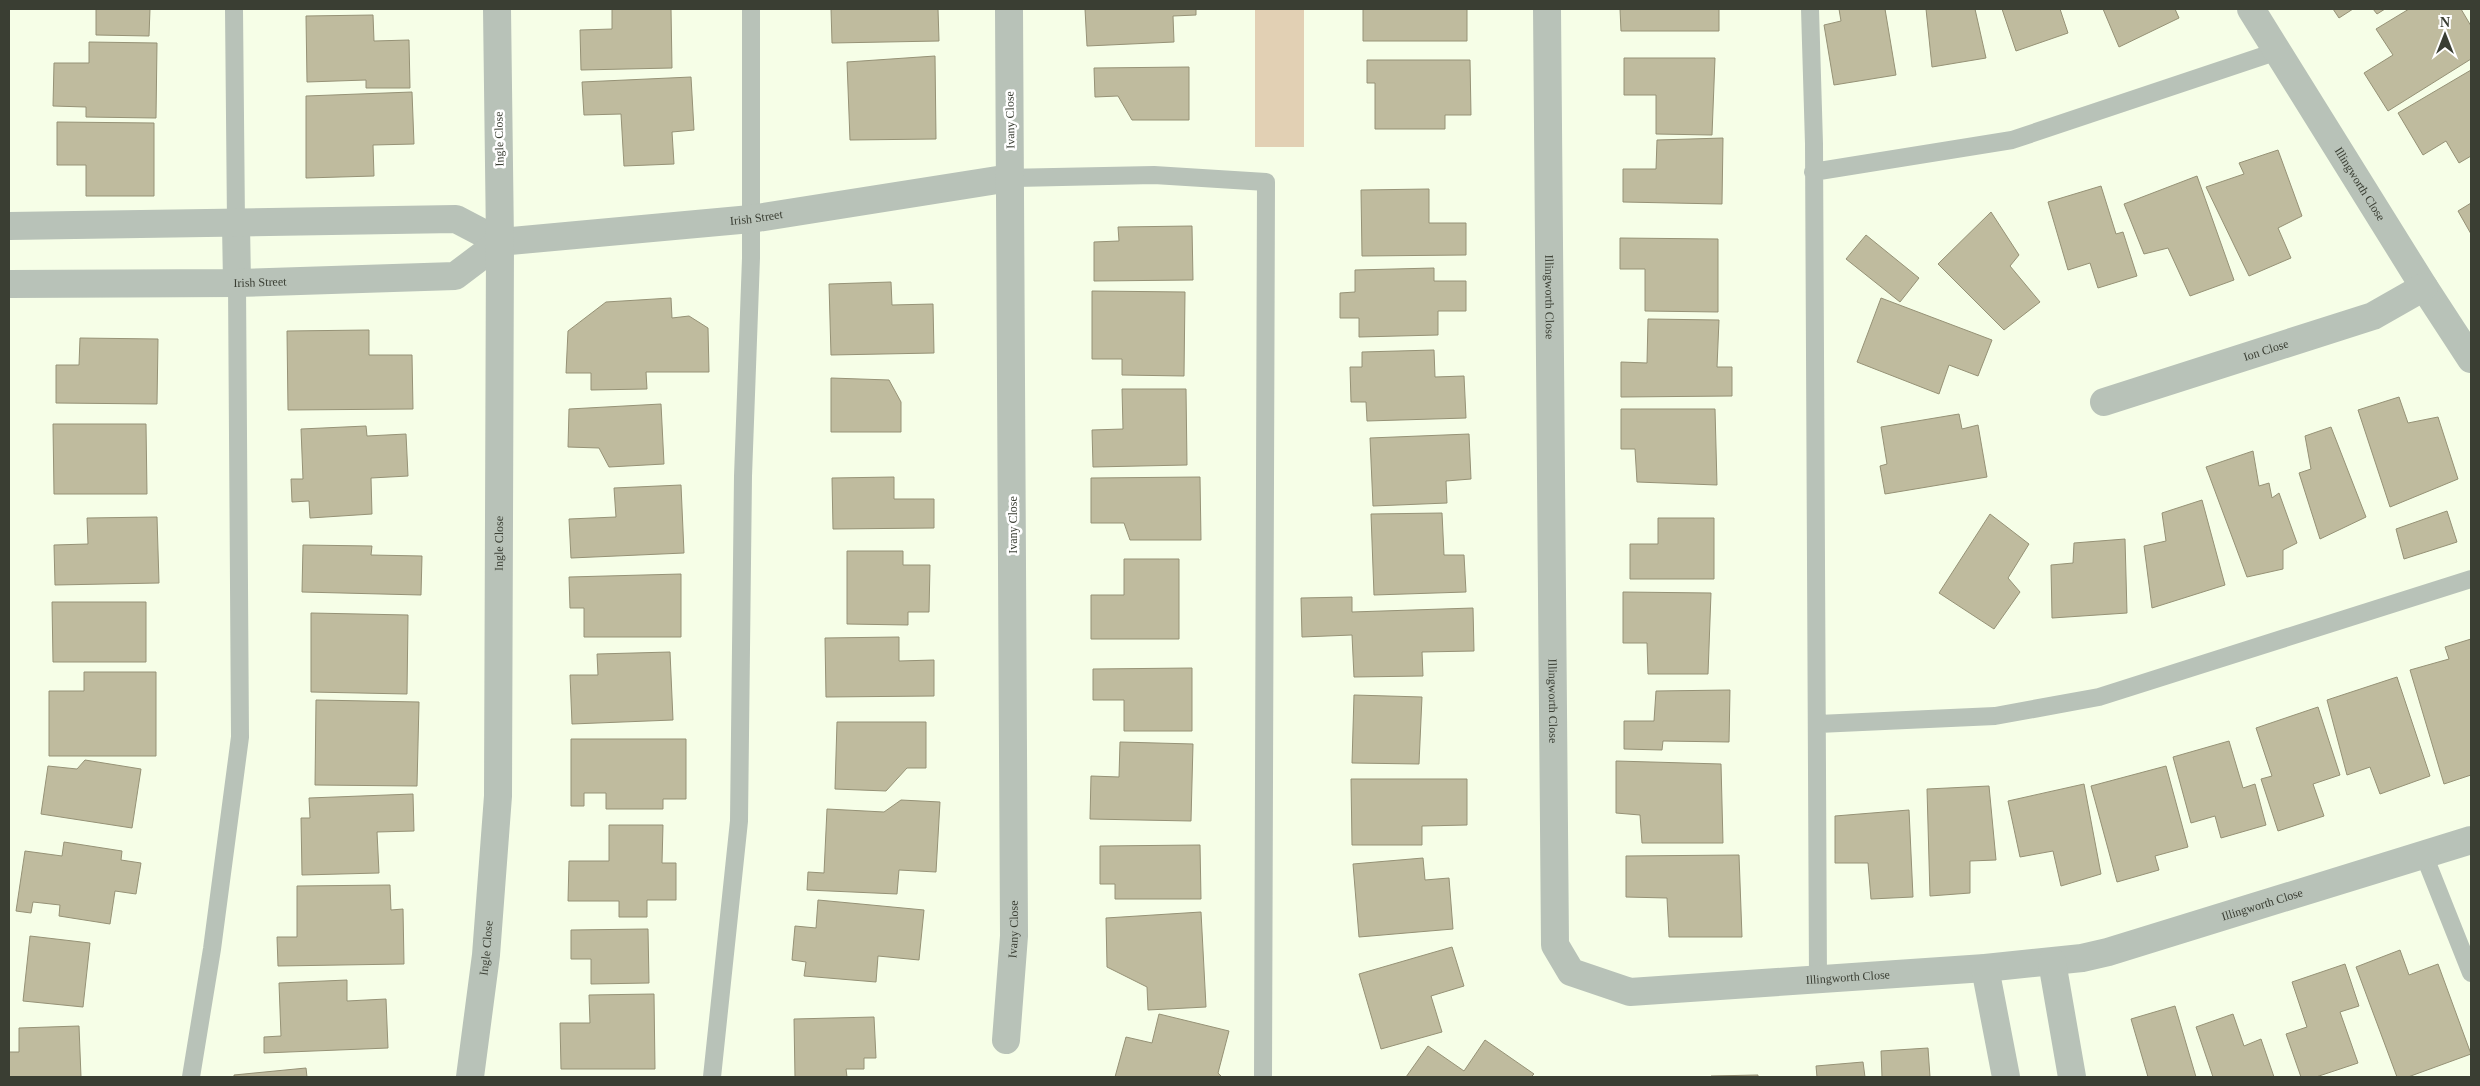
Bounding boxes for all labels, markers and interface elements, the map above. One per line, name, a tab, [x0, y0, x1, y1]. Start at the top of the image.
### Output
north arrow	[2420, 10, 2470, 60]
text: N	[2440, 15, 2450, 30]
street label: Ivany Close	[1002, 91, 1018, 149]
street label: Ingle Close	[492, 111, 506, 167]
street label: Illingworth Close	[2332, 144, 2388, 223]
street label: Irish Street	[729, 207, 784, 228]
street label: Illingworth Close	[1542, 255, 1557, 339]
street label: Irish Street	[233, 274, 287, 290]
street label: Ion Close	[2242, 337, 2290, 364]
street label: Ivany Close	[1006, 496, 1020, 554]
street label: Ingle Close	[492, 516, 506, 571]
street label: Illingworth Close	[1546, 659, 1560, 743]
street label: Illingworth Close	[2220, 885, 2304, 924]
street label: Ivany Close	[1005, 900, 1021, 959]
street label: Ingle Close	[476, 920, 496, 976]
street label: Illingworth Close	[1805, 967, 1890, 987]

